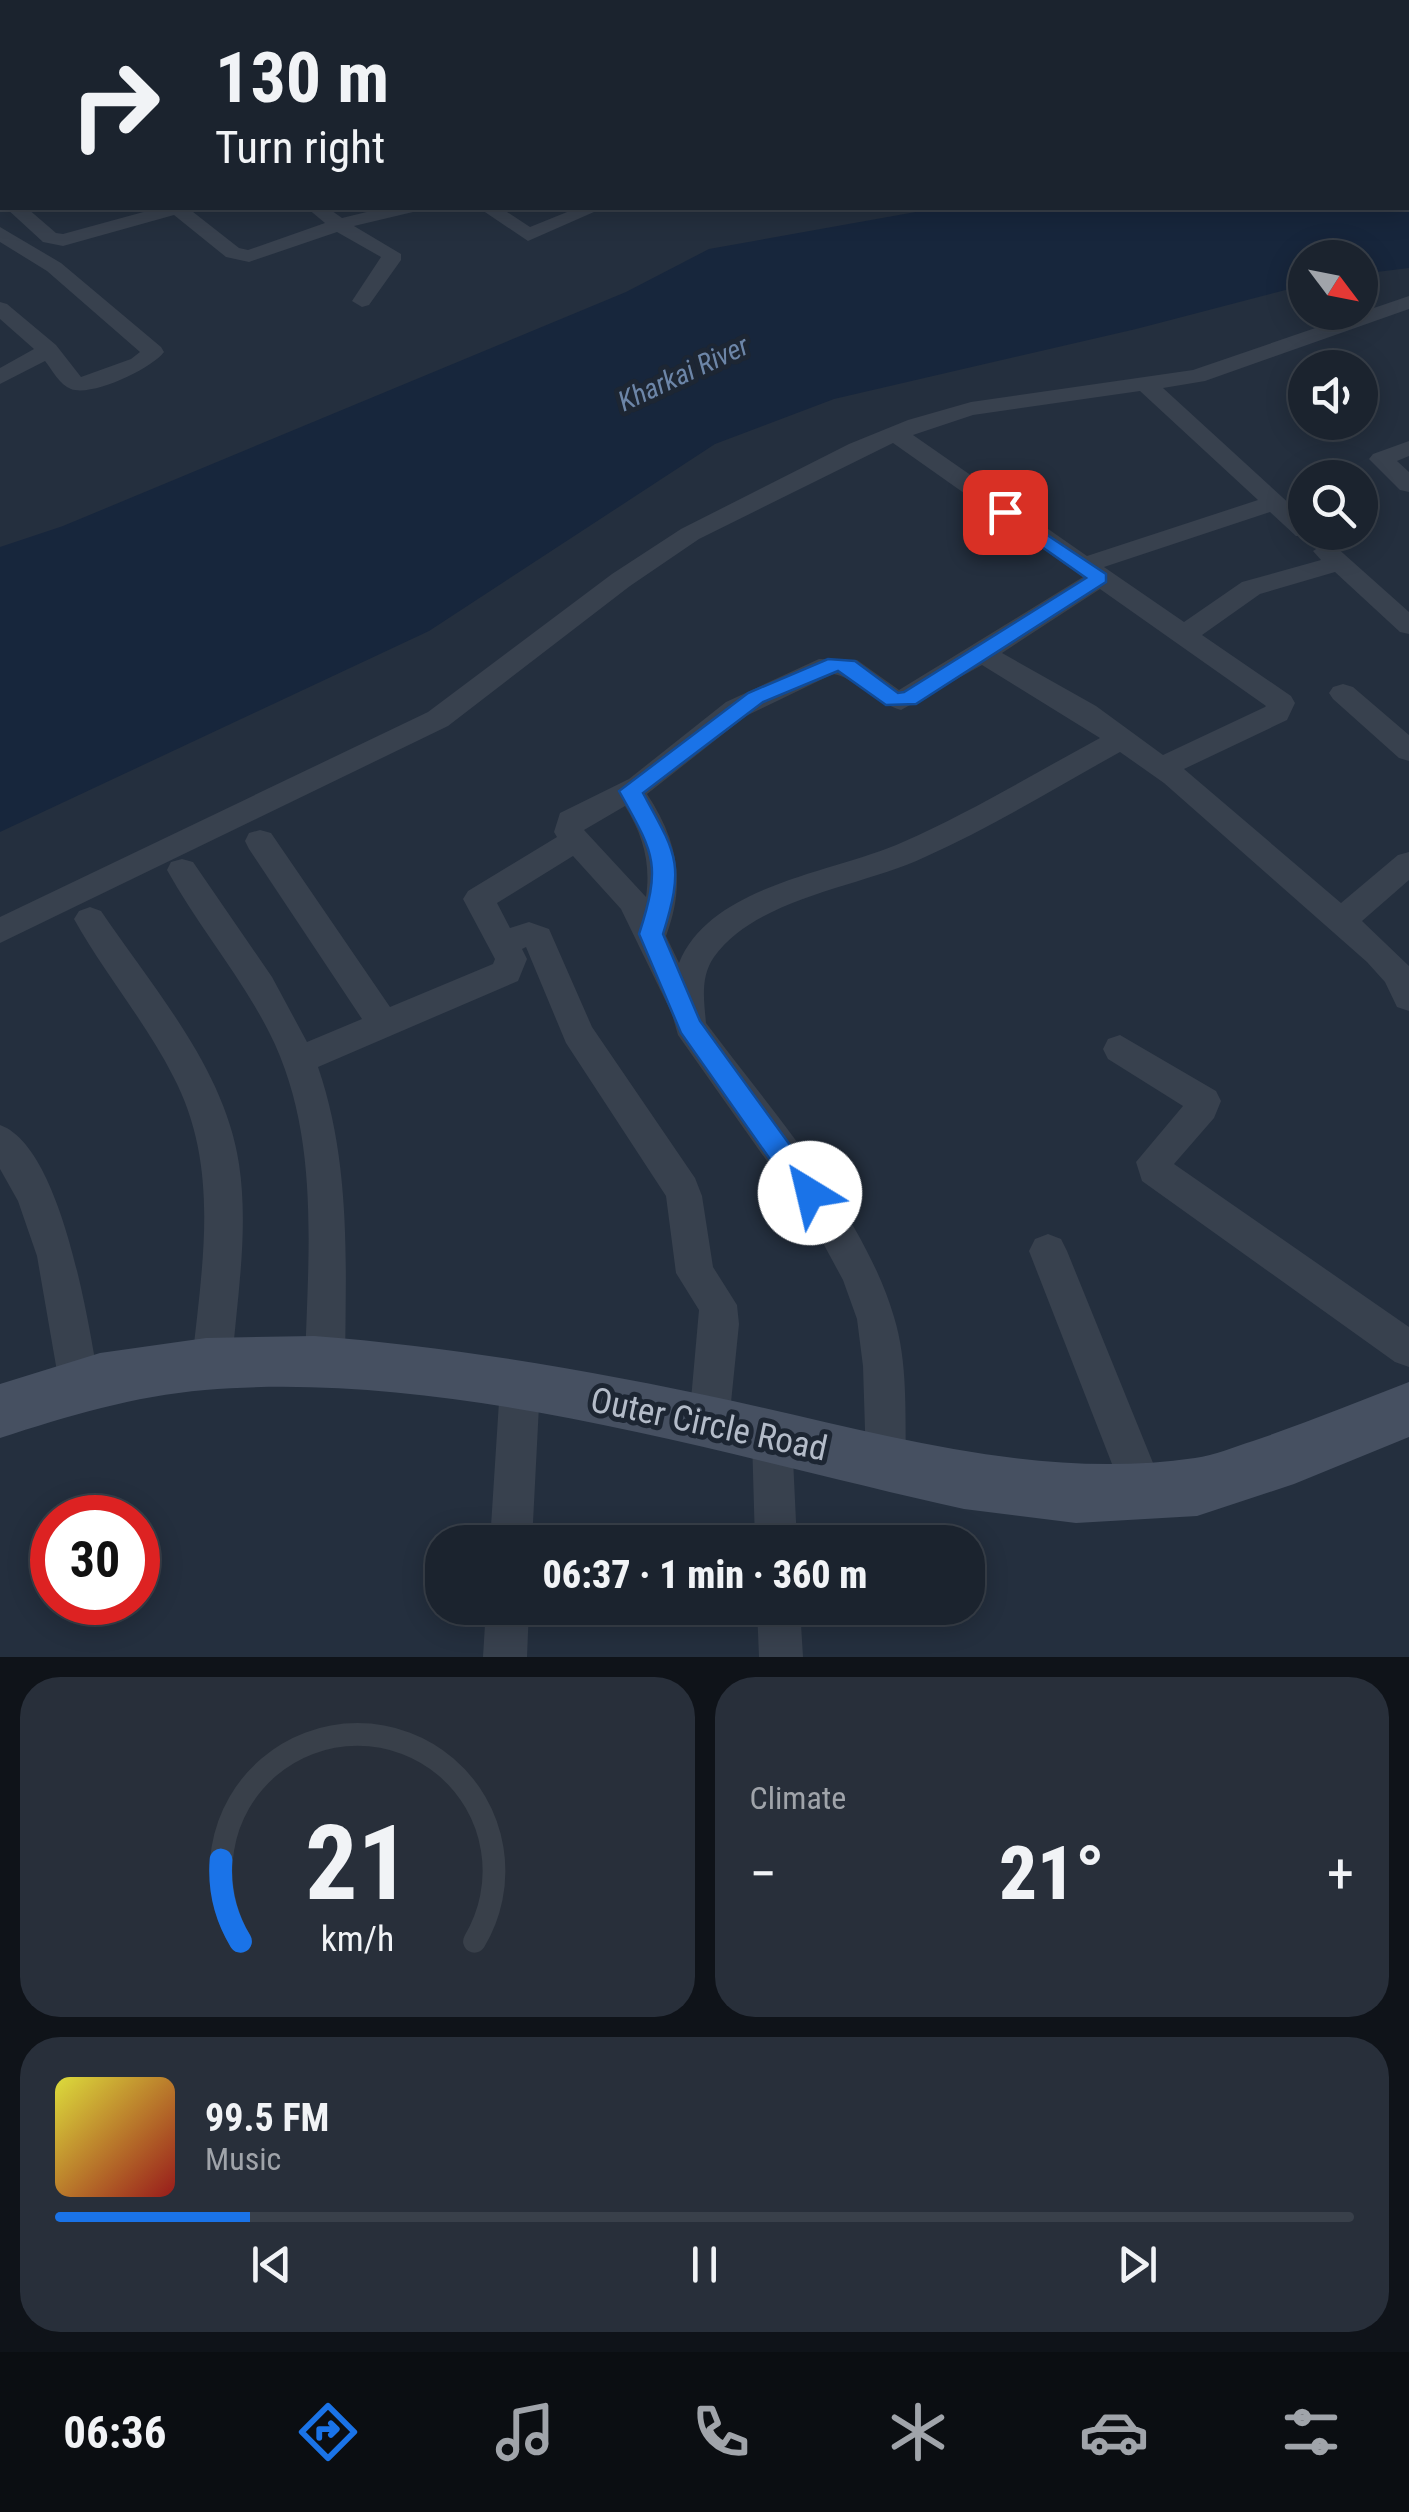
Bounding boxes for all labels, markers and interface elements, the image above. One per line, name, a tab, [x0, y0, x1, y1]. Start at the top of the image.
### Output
text: 130 m	[215, 37, 389, 119]
icon: right	[50, 40, 180, 170]
text: Turn right	[215, 121, 385, 174]
north arrow	[1288, 240, 1378, 330]
map controls	[1288, 240, 1378, 550]
water label: Kharkai River	[613, 329, 754, 418]
button: sound	[1288, 350, 1378, 440]
button: search	[1288, 460, 1378, 550]
pin	[963, 470, 1048, 555]
icon: arrive	[978, 485, 1033, 540]
position arrow	[758, 1141, 862, 1245]
street label: Outer Circle Road	[587, 1379, 831, 1470]
speed limit sign: 30	[30, 1495, 160, 1625]
text: 06:37 · 1 min · 360 m	[543, 1553, 867, 1597]
text: Climate	[750, 1779, 846, 1817]
text: 21	[305, 1803, 410, 1924]
text: 21°	[999, 1829, 1105, 1917]
text: −	[750, 1842, 777, 1906]
text: +	[1327, 1842, 1354, 1906]
text: km/h	[320, 1918, 394, 1960]
text: 99.5 FM	[205, 2096, 329, 2140]
text: Music	[205, 2140, 281, 2178]
icon: previous	[244, 2237, 299, 2292]
icon: pause	[677, 2237, 732, 2292]
icon: next	[1110, 2237, 1165, 2292]
icon: directions	[293, 2397, 363, 2467]
icon: music	[490, 2397, 560, 2467]
icon: phone	[686, 2397, 756, 2467]
icon: climate	[883, 2397, 953, 2467]
icon: car	[1079, 2397, 1149, 2467]
icon: filters	[1276, 2397, 1346, 2467]
text: 06:36	[63, 2406, 167, 2459]

